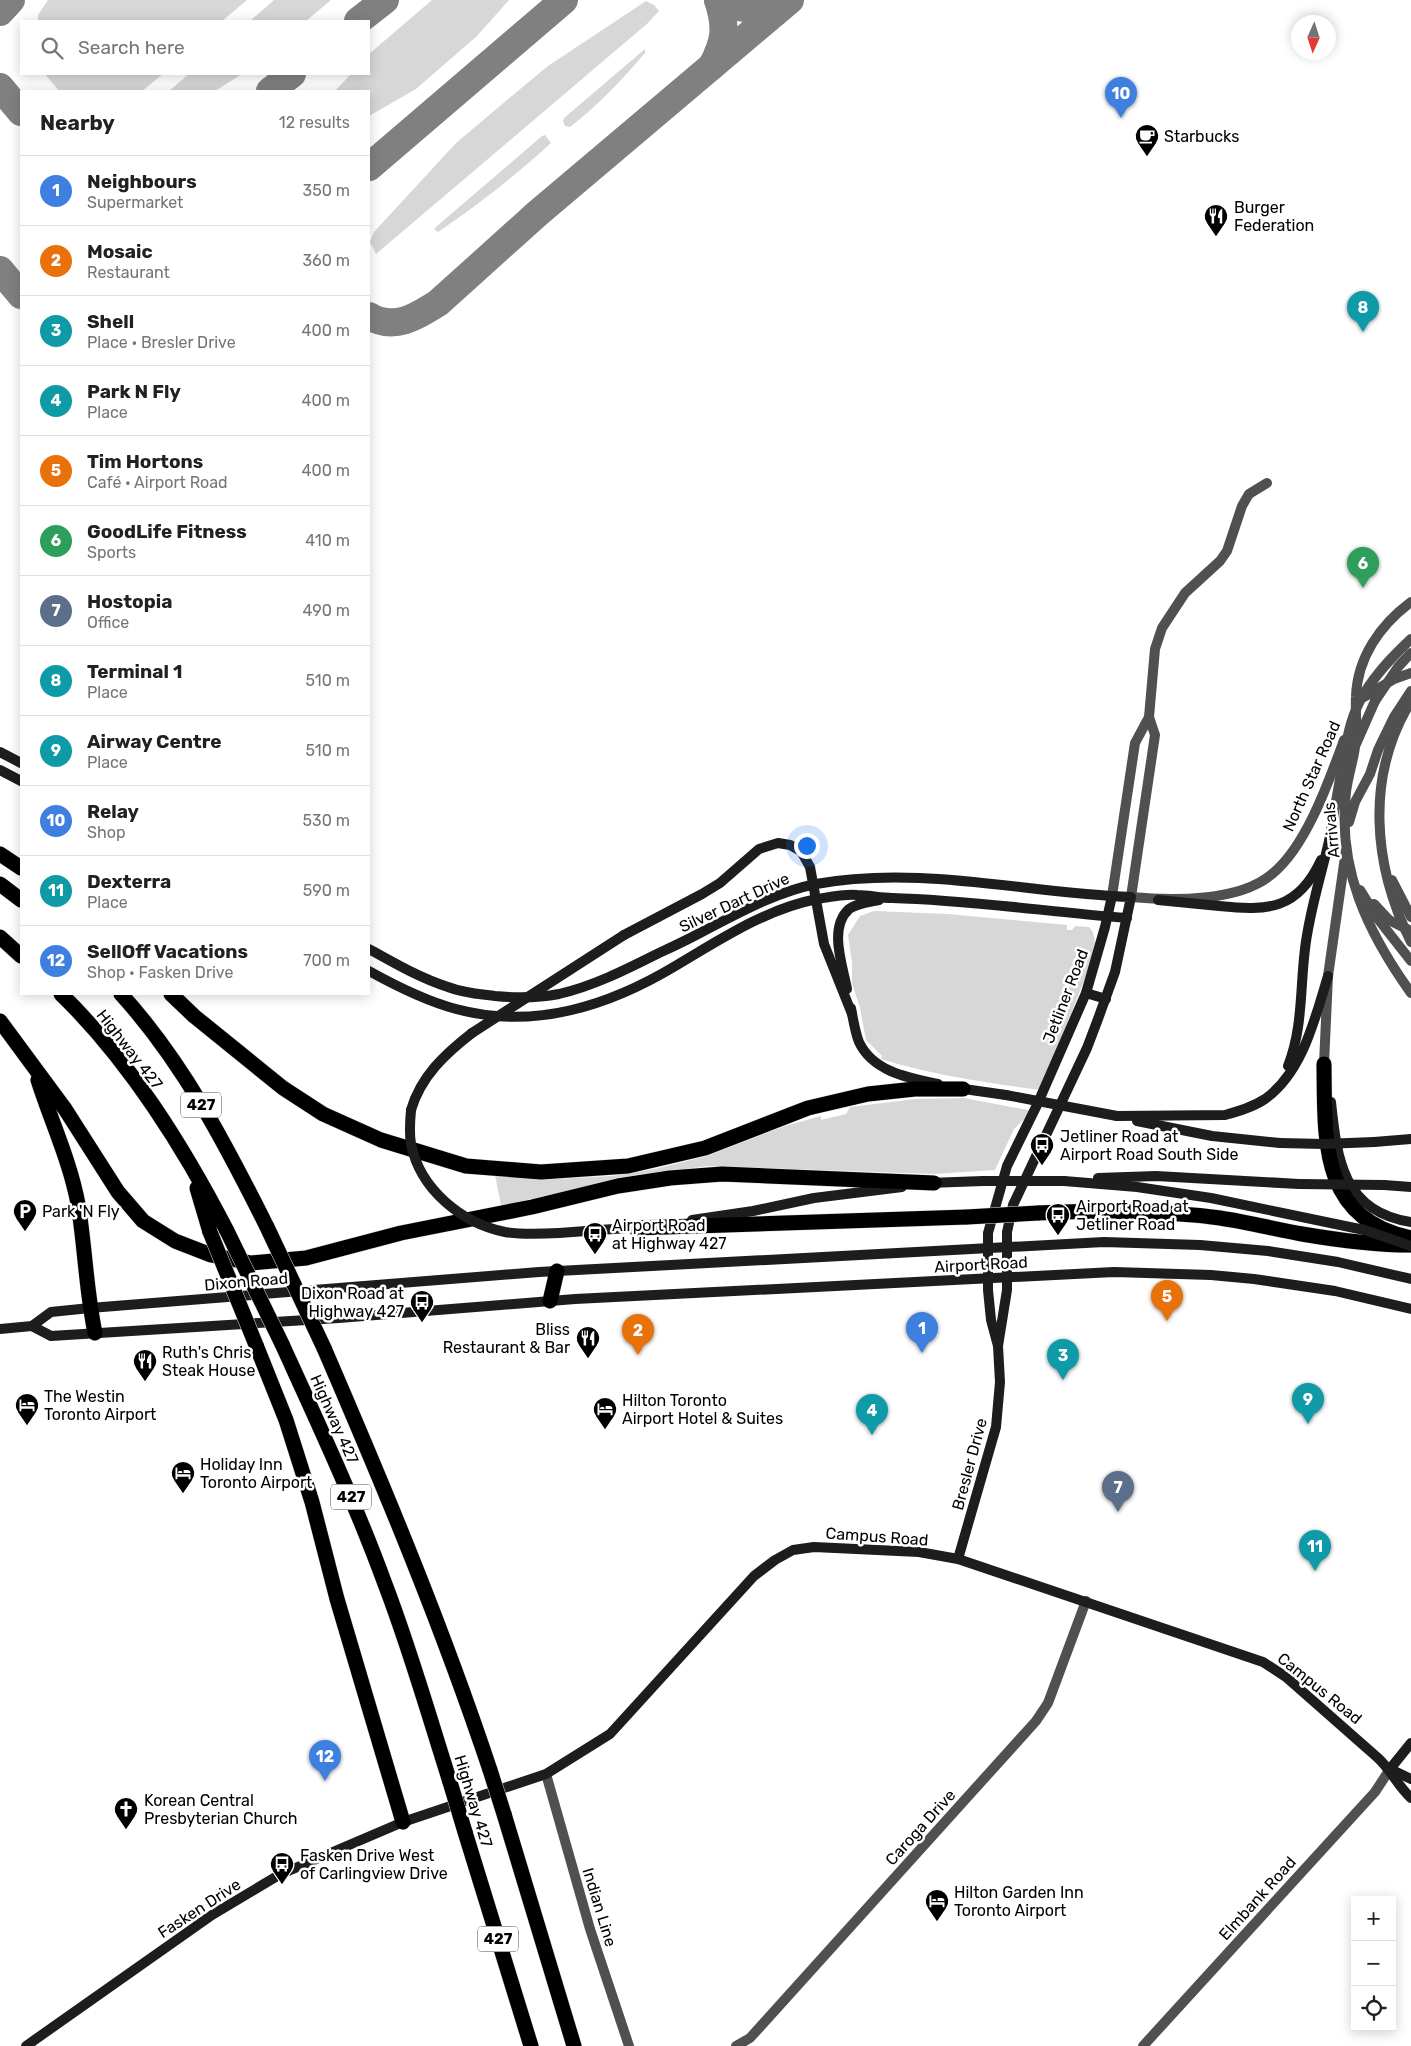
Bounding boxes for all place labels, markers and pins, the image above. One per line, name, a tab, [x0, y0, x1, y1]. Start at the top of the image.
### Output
pin: 10	[1105, 77, 1137, 118]
cafe icon: Starbucks	[1134, 123, 1160, 157]
place label: Starbucks	[1164, 127, 1239, 146]
place label: Burger Federation	[1234, 198, 1314, 235]
restaurant icon: Burger Federation	[1203, 203, 1229, 237]
pin: 8	[1347, 291, 1379, 332]
pin: 6	[1347, 547, 1379, 588]
place label: Jetliner Road at Airport Road South Side	[1060, 1127, 1239, 1164]
bus stop icon: Jetliner Road at Airport Road South Side	[1029, 1132, 1055, 1166]
place label: Airport Road at Jetliner Road	[1076, 1197, 1189, 1234]
parking icon: Park 'N Fly	[12, 1198, 38, 1232]
place label: Park 'N Fly	[42, 1202, 120, 1221]
bus stop icon: Airport Road at Jetliner Road	[1045, 1202, 1071, 1236]
place label: Airport Road at Highway 427	[612, 1216, 727, 1253]
bus stop icon: Airport Road at Highway 427	[582, 1221, 608, 1255]
pin: 5	[1151, 1280, 1183, 1321]
place label: Dixon Road at Highway 427	[301, 1284, 404, 1321]
bus stop icon: Dixon Road at Highway 427	[409, 1289, 435, 1323]
pin: 1	[906, 1312, 938, 1353]
pin: 2	[622, 1314, 654, 1355]
place label: Bliss Restaurant & Bar	[443, 1320, 570, 1357]
restaurant icon: Bliss Restaurant & Bar	[575, 1325, 601, 1359]
pin: 3	[1047, 1339, 1079, 1380]
place label: Ruth's Chris Steak House	[162, 1343, 255, 1380]
restaurant icon: Ruth's Chris Steak House	[132, 1348, 158, 1382]
pin: 9	[1292, 1383, 1324, 1424]
place label: The Westin Toronto Airport	[44, 1387, 156, 1424]
place label: Hilton Toronto Airport Hotel & Suites	[622, 1391, 783, 1428]
hotel icon: The Westin Toronto Airport	[14, 1392, 40, 1426]
pin: 4	[856, 1394, 888, 1435]
hotel icon: Hilton Toronto Airport Hotel & Suites	[592, 1396, 618, 1430]
place label: Holiday Inn Toronto Airport	[200, 1455, 312, 1492]
hotel icon: Holiday Inn Toronto Airport	[170, 1460, 196, 1494]
pin: 7	[1102, 1471, 1134, 1512]
pin: 11	[1299, 1530, 1331, 1571]
pin: 12	[309, 1740, 341, 1781]
place label: Korean Central Presbyterian Church	[144, 1791, 298, 1828]
church icon: Korean Central Presbyterian Church	[113, 1796, 139, 1830]
place label: Fasken Drive West of Carlingview Drive	[300, 1846, 448, 1883]
bus stop icon: Fasken Drive West of Carlingview Drive	[269, 1851, 295, 1885]
place label: Hilton Garden Inn Toronto Airport	[954, 1883, 1084, 1920]
hotel icon: Hilton Garden Inn Toronto Airport	[924, 1888, 950, 1922]

